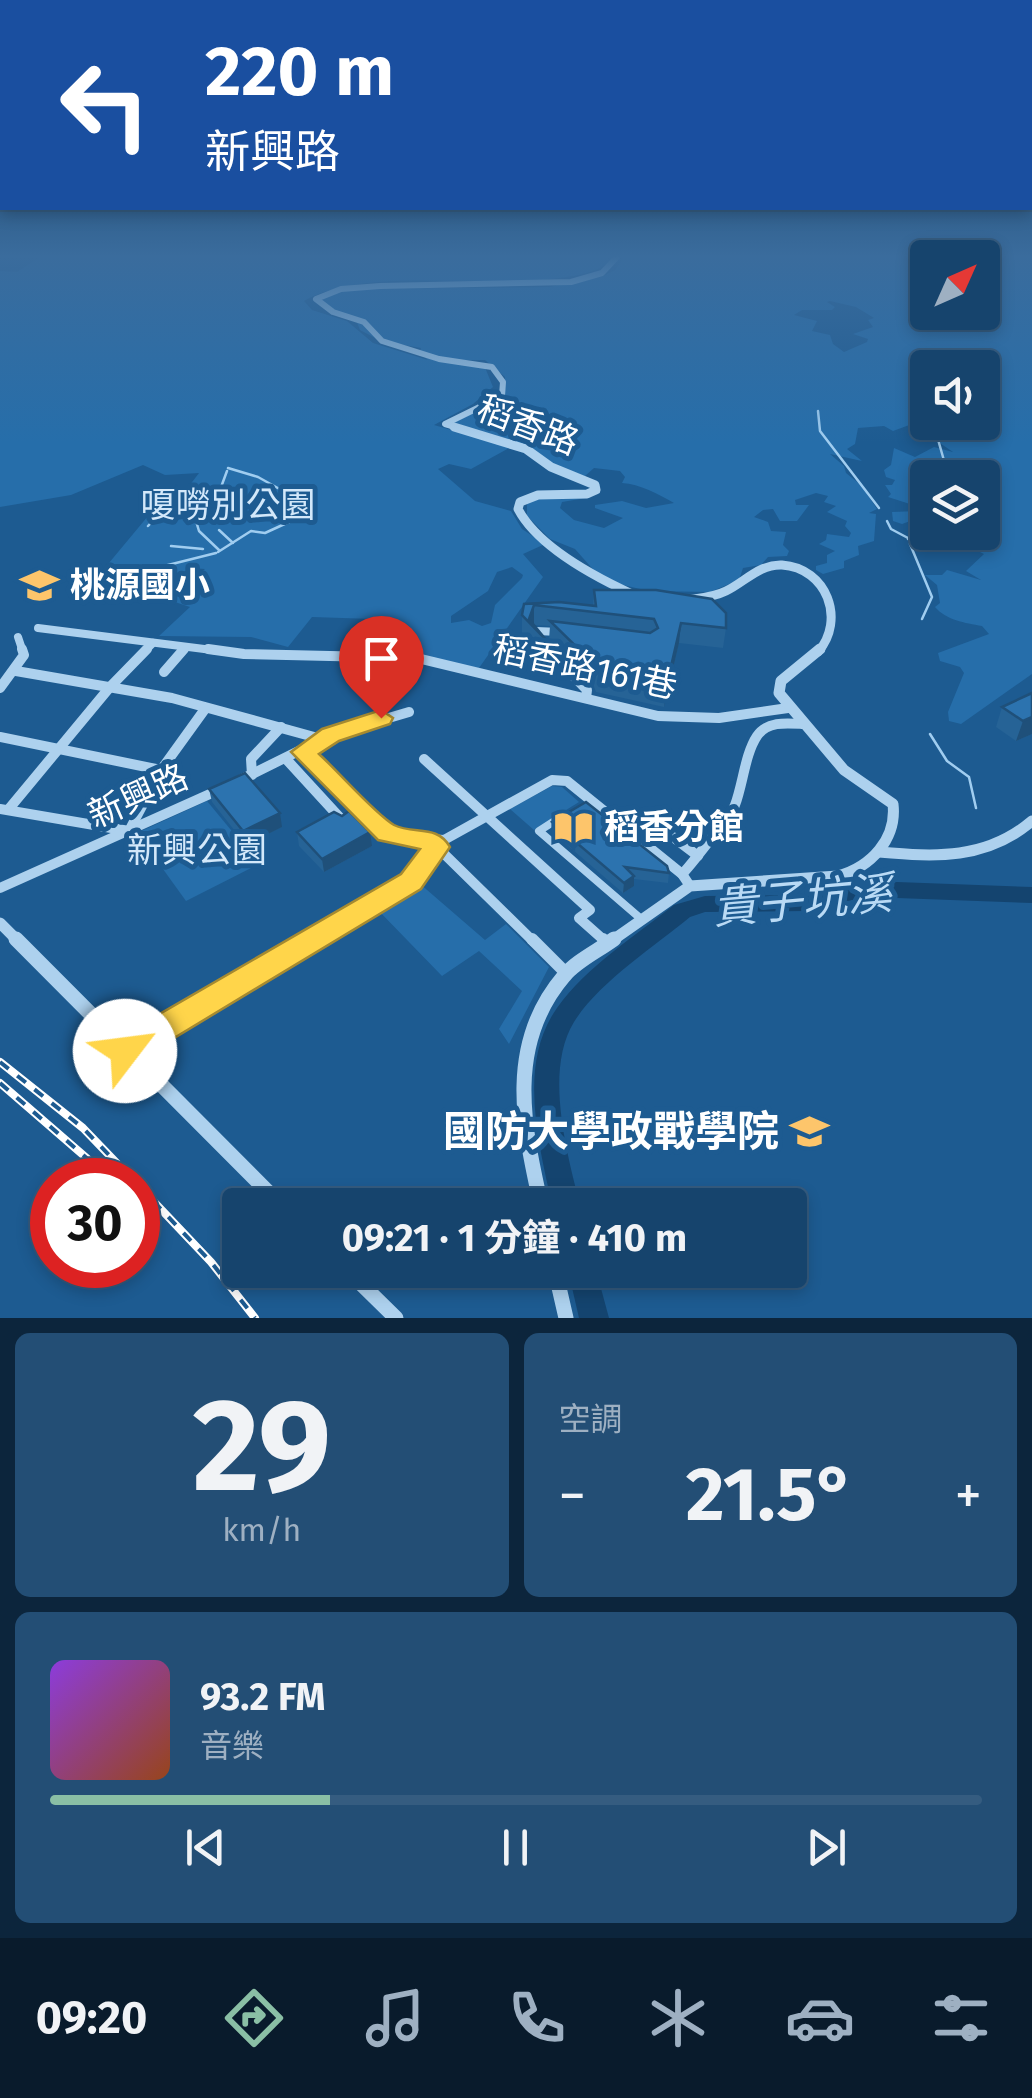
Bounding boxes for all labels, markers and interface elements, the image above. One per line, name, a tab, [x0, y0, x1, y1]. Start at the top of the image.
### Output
text: 220 m	[205, 30, 394, 114]
icon: left	[40, 40, 170, 170]
text: 新興路	[205, 125, 340, 179]
north arrow	[910, 240, 1000, 330]
map controls	[910, 240, 1000, 550]
button: sound	[910, 350, 1000, 440]
street label: 稻香路	[471, 387, 585, 463]
button: layers	[910, 460, 1000, 550]
park label: 嗄嘮別公園	[140, 484, 316, 526]
school or university icon: 桃源國小	[19, 564, 61, 606]
place label: 桃源國小	[70, 564, 210, 606]
pin	[339, 616, 424, 719]
street label: 稻香路161巷	[489, 627, 681, 707]
icon: arrive	[354, 631, 409, 686]
street label: 新興路	[81, 755, 195, 837]
library icon: 稻香分館	[553, 806, 595, 848]
place label: 稻香分館	[604, 806, 744, 848]
park label: 新興公園	[127, 829, 267, 871]
water label: 貴子坑溪	[710, 866, 900, 936]
position arrow	[73, 999, 177, 1103]
place label: 國防大學政戰學院	[443, 1107, 779, 1157]
school or university icon: 國防大學政戰學院	[788, 1110, 830, 1152]
speed limit sign: 30	[30, 1158, 160, 1288]
text: 09:21 · 1 分鐘 · 410 m	[342, 1215, 687, 1261]
text: 29	[192, 1368, 331, 1524]
text: 空調	[559, 1400, 623, 1438]
text: 21.5°	[686, 1450, 855, 1540]
text: −	[559, 1463, 586, 1529]
text: +	[955, 1463, 982, 1529]
text: km/h	[222, 1511, 301, 1549]
text: 93.2 FM	[200, 1674, 325, 1720]
text: 音樂	[200, 1727, 264, 1765]
icon: previous	[178, 1820, 233, 1875]
icon: pause	[488, 1820, 543, 1875]
icon: next	[799, 1820, 854, 1875]
icon: directions	[219, 1983, 289, 2053]
icon: music	[360, 1983, 430, 2053]
icon: phone	[502, 1983, 572, 2053]
icon: climate	[643, 1983, 713, 2053]
icon: car	[785, 1983, 855, 2053]
icon: filters	[926, 1983, 996, 2053]
text: 09:20	[36, 1991, 147, 2045]

